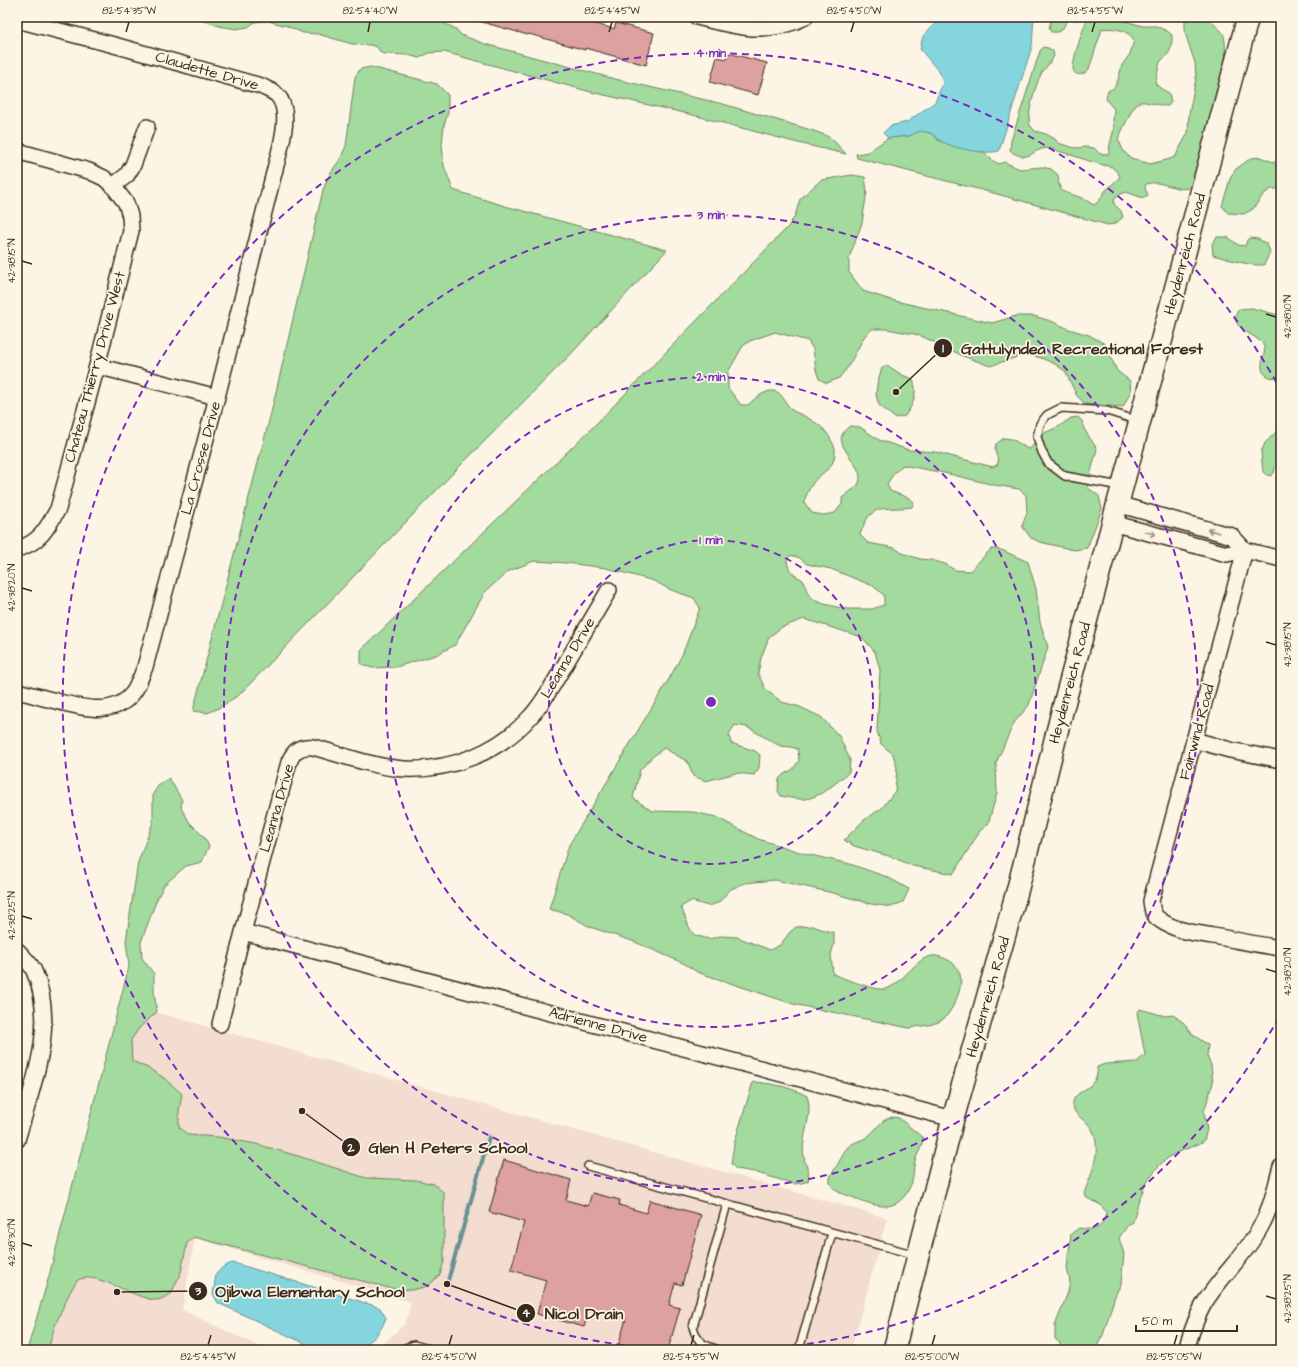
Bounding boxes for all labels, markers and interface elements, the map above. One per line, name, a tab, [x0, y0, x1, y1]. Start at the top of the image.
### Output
text: 82°54'35"W	[102, 4, 157, 18]
text: 82°54'40"W	[343, 4, 398, 18]
text: 82°54'45"W	[584, 4, 640, 18]
text: 82°54'50"W	[826, 4, 882, 18]
text: 82°54'55"W	[1067, 4, 1124, 18]
text: 4 min	[696, 45, 726, 62]
street label: Claudette Drive	[153, 46, 261, 96]
street label: Heydenreich Road	[1159, 191, 1212, 317]
text: 3 min	[696, 207, 725, 224]
text: 42°38'15"N	[5, 239, 19, 283]
street label: Chateau Thierry Drive West	[59, 269, 132, 465]
text: 42°38'10"N	[1281, 295, 1295, 339]
callout: Gattulyndea Recreational Forest	[933, 334, 1211, 362]
text: Gattulyndea Recreational Forest	[961, 338, 1203, 361]
text: 1	[942, 340, 944, 357]
text: 2 min	[696, 369, 725, 386]
street label: La Crosse Drive	[176, 399, 226, 517]
one-way arrow	[1207, 527, 1220, 534]
one-way arrow	[1143, 530, 1156, 537]
text: 1 min	[699, 532, 723, 549]
text: 42°38'20"N	[5, 564, 19, 612]
street label: Leanna Drive	[536, 614, 600, 702]
street label: Heydenreich Road	[1044, 620, 1097, 746]
text: 42°38'15"N	[1281, 623, 1295, 667]
street label: Fairwind Road	[1174, 681, 1220, 782]
centre of rings	[704, 695, 718, 709]
street label: Leanna Drive	[254, 761, 300, 855]
text: 42°38'25"N	[5, 891, 19, 941]
street label: Heydenreich Road	[961, 934, 1016, 1060]
text: 42°38'20"N	[1281, 948, 1295, 996]
street label: Adrienne Drive	[546, 1002, 650, 1048]
callout: Glen H Peters School	[341, 1133, 536, 1161]
text: Glen H Peters School	[369, 1137, 528, 1159]
text: 2	[347, 1140, 355, 1157]
text: 42°38'30"N	[5, 1219, 19, 1267]
text: 42°38'25"N	[1281, 1274, 1295, 1324]
callout: Ojibwa Elementary School	[188, 1277, 413, 1305]
text: Ojibwa Elementary School	[215, 1281, 405, 1304]
text: 3	[194, 1283, 202, 1300]
callout: Nicol Drain	[516, 1299, 631, 1327]
text: Nicol Drain	[545, 1303, 623, 1325]
text: 4	[522, 1305, 531, 1322]
scale bar	[1136, 1307, 1237, 1333]
text: 50 m	[1142, 1313, 1173, 1330]
text: 82°54'45"W	[180, 1350, 236, 1364]
text: 82°54'50"W	[421, 1350, 477, 1364]
text: 82°54'55"W	[663, 1350, 720, 1364]
text: 82°55'00"W	[905, 1350, 960, 1364]
text: 82°55'05"W	[1146, 1350, 1202, 1364]

